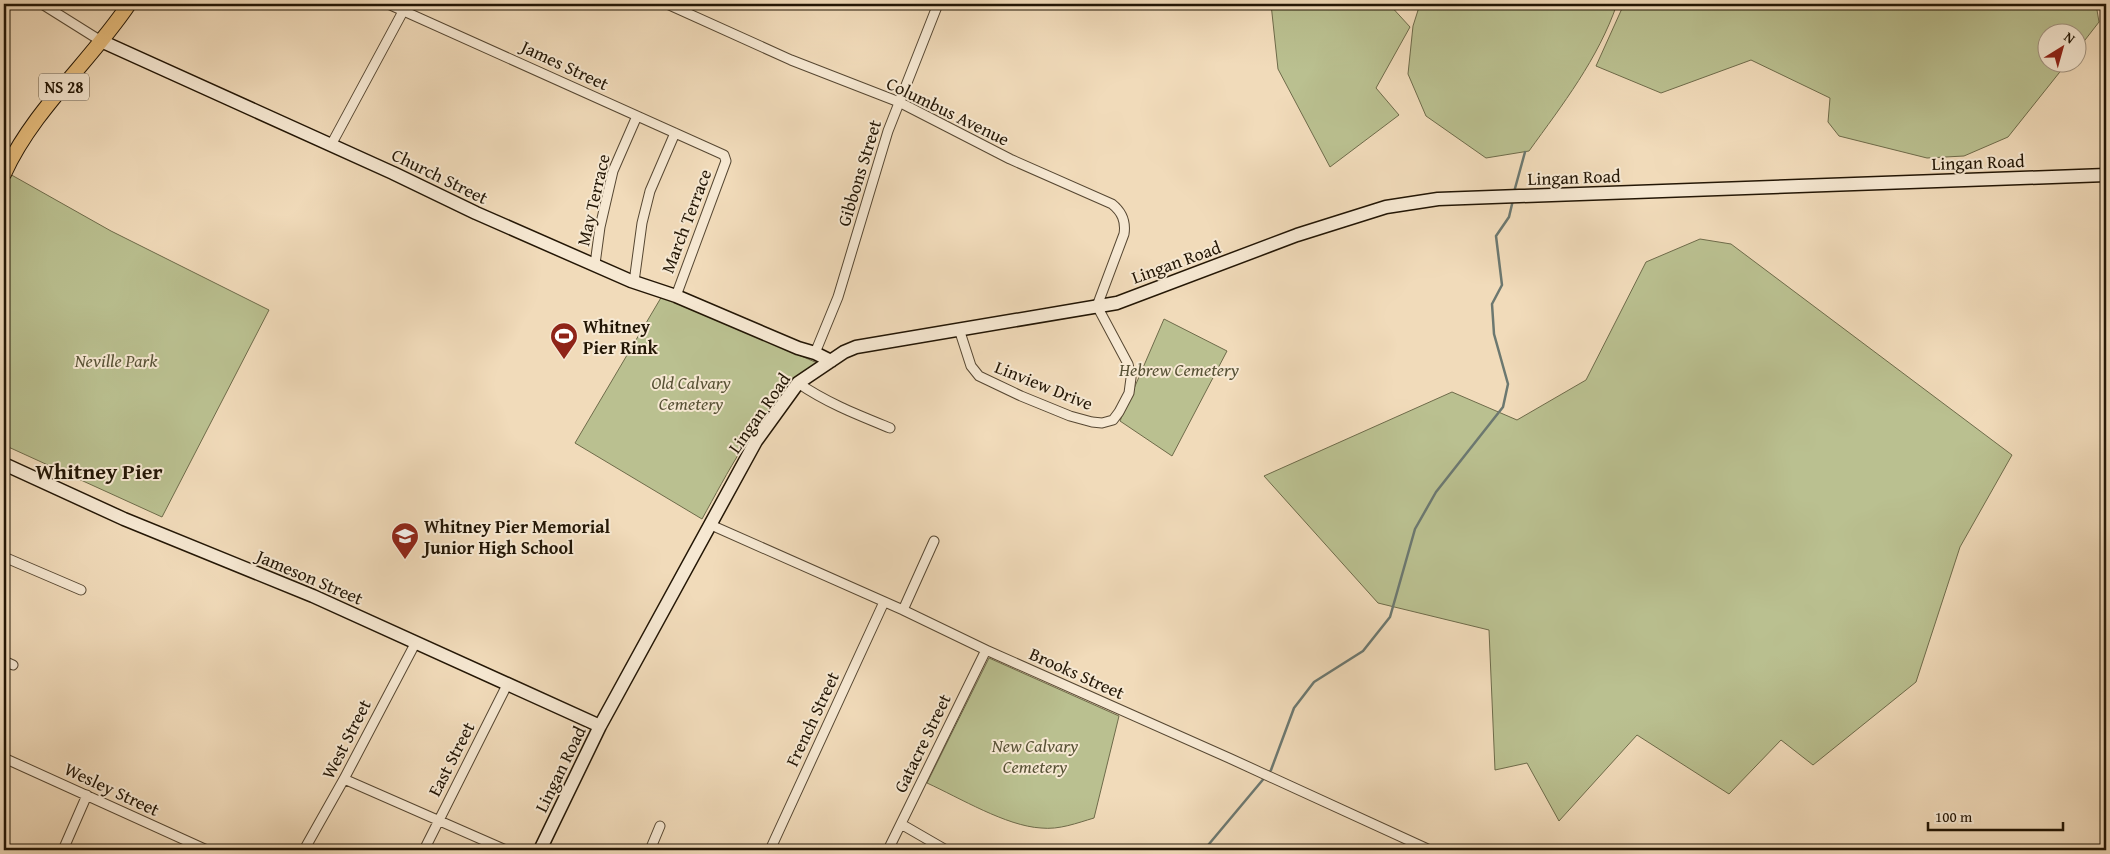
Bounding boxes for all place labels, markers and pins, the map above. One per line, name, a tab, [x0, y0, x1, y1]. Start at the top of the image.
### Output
place label: Whitney Pier Rink	[583, 313, 658, 361]
sports icon: Whitney Pier Rink	[549, 321, 579, 360]
place label: Whitney Pier Memorial Junior High School	[421, 513, 611, 561]
school or university icon: Whitney Pier Memorial Junior High School	[390, 521, 420, 560]

